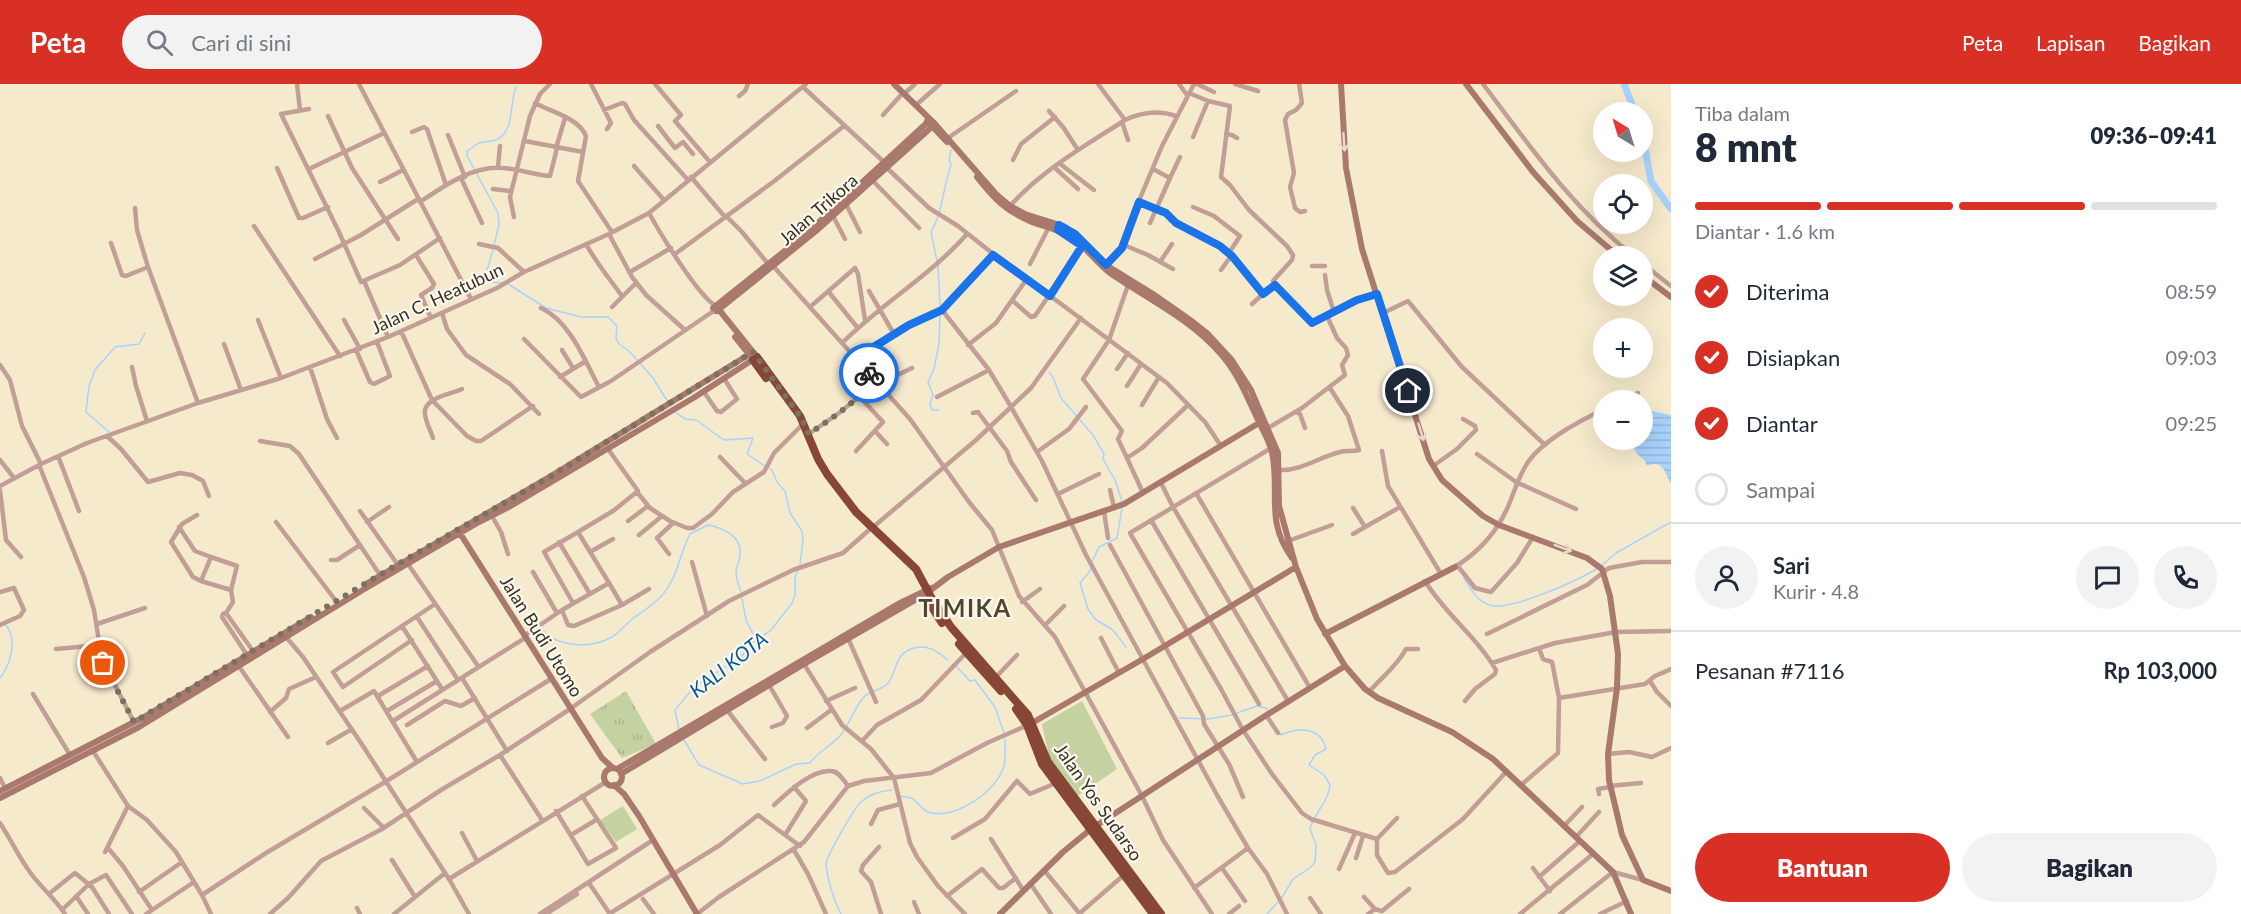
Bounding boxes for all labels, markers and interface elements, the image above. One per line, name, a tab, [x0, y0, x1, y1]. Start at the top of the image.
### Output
search box	[122, 15, 542, 69]
text: Peta	[30, 25, 86, 59]
icon: search	[143, 26, 176, 59]
text: Cari di sini	[191, 29, 291, 56]
text: Peta	[1962, 30, 2003, 55]
text: Lapisan	[2036, 30, 2105, 55]
text: Bagikan	[2138, 30, 2211, 55]
text: Tiba dalam	[1695, 101, 1790, 125]
north arrow	[1593, 102, 1653, 162]
map controls	[1593, 102, 1653, 450]
text: 09:36–09:41	[2091, 122, 2217, 149]
text: 8 mnt	[1695, 124, 1797, 170]
one-way arrow	[1339, 132, 1350, 152]
street label: Jalan Trikora	[774, 169, 862, 249]
button: locate	[1593, 174, 1653, 234]
text: Diantar · 1.6 km	[1695, 219, 1835, 243]
button: layers	[1593, 246, 1653, 306]
street label: Jalan C. Heatubun	[367, 258, 507, 338]
icon: check	[1695, 275, 1728, 308]
text: Diterima	[1746, 278, 1830, 305]
text: 08:59	[2166, 279, 2217, 303]
button: +	[1593, 318, 1653, 378]
icon: check	[1695, 341, 1728, 374]
courier	[839, 343, 899, 403]
text: Disiapkan	[1746, 344, 1840, 371]
text: 09:03	[2166, 345, 2217, 369]
icon: bike	[853, 357, 886, 390]
pin	[1382, 365, 1433, 416]
icon: home	[1391, 374, 1424, 407]
button: −	[1593, 390, 1653, 450]
icon: check	[1695, 407, 1728, 440]
text: Diantar	[1746, 410, 1818, 437]
text: 09:25	[2166, 411, 2217, 435]
one-way arrow	[1416, 422, 1427, 441]
text: Sampai	[1746, 476, 1815, 503]
one-way arrow	[1554, 543, 1572, 554]
button: person	[1695, 546, 1758, 609]
button: chat	[2076, 546, 2139, 609]
button: phone	[2154, 546, 2217, 609]
text: Sari	[1773, 552, 1810, 579]
street label: Jalan Budi Utomo	[496, 571, 588, 701]
text: Kurir · 4.8	[1773, 579, 1859, 603]
district label: TIMIKA	[918, 593, 1012, 622]
water label: KALI KOTA	[684, 626, 772, 702]
pin	[77, 637, 128, 688]
icon: bag	[86, 646, 119, 679]
text: Pesanan #7116	[1695, 657, 1845, 684]
text: Rp 103,000	[2103, 657, 2217, 684]
street label: Jalan Yos Sudarso	[1050, 739, 1148, 865]
button: Bantuan	[1695, 833, 1950, 902]
button: Bagikan	[1962, 833, 2217, 902]

